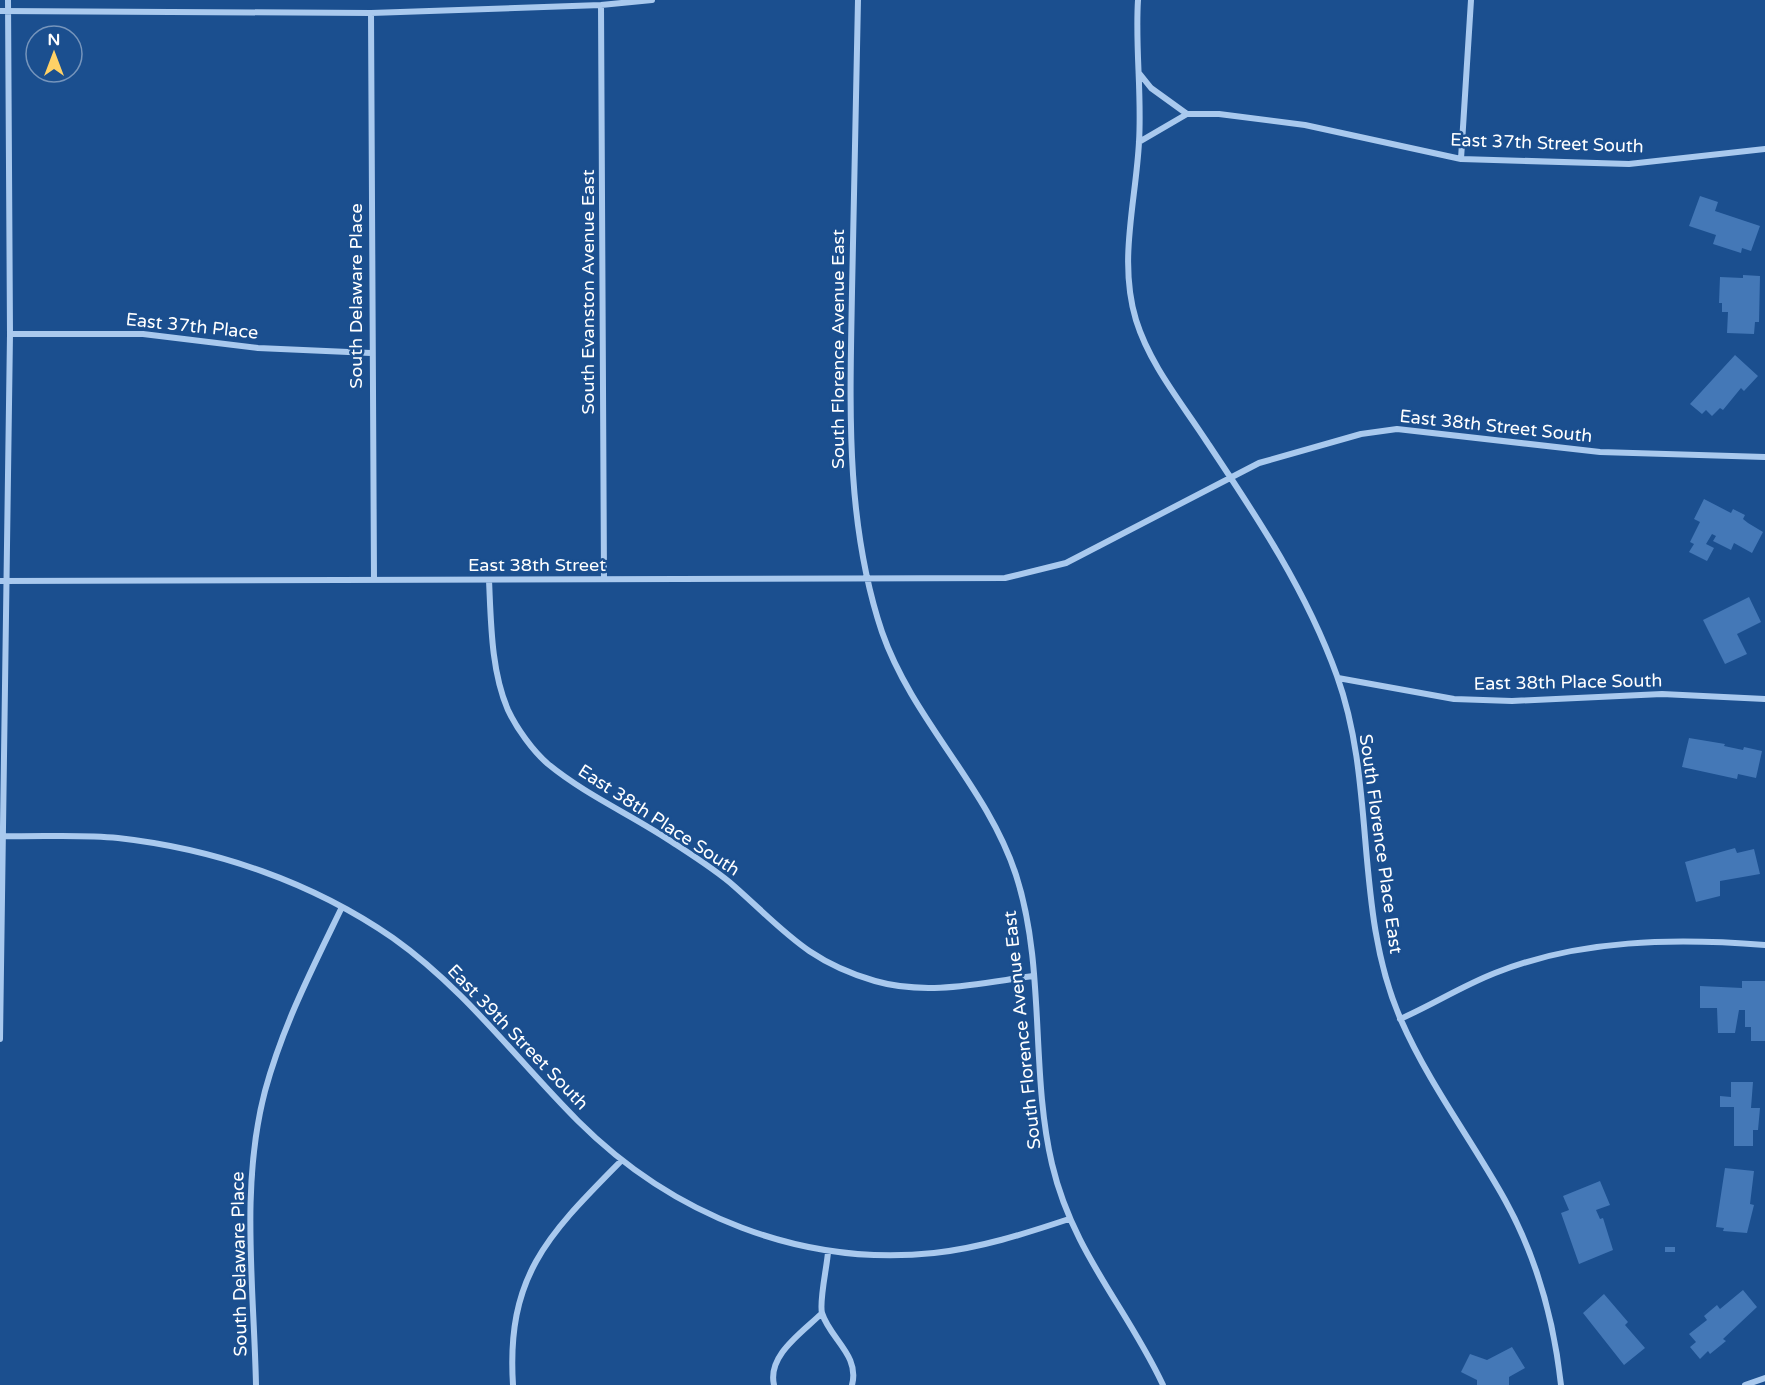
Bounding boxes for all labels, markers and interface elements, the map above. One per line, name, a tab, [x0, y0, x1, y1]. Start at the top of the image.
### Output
north arrow	[24, 24, 84, 84]
text: N	[48, 30, 60, 50]
street label: East 37th Street South	[1450, 129, 1644, 157]
street label: South Evanston Avenue East	[577, 169, 599, 415]
street label: South Delaware Place	[345, 203, 367, 389]
street label: South Florence Avenue East	[827, 229, 849, 469]
street label: East 37th Place	[125, 308, 259, 344]
street label: East 38th Street South	[1399, 405, 1593, 447]
street label: East 38th Street	[468, 554, 606, 576]
street label: East 38th Place South	[1474, 669, 1662, 695]
street label: South Florence Place East	[1355, 733, 1407, 955]
street label: East 38th Place South	[574, 759, 744, 881]
street label: South Florence Avenue East	[999, 909, 1045, 1150]
street label: East 39th Street South	[443, 960, 593, 1114]
street label: South Delaware Place	[226, 1171, 252, 1357]

